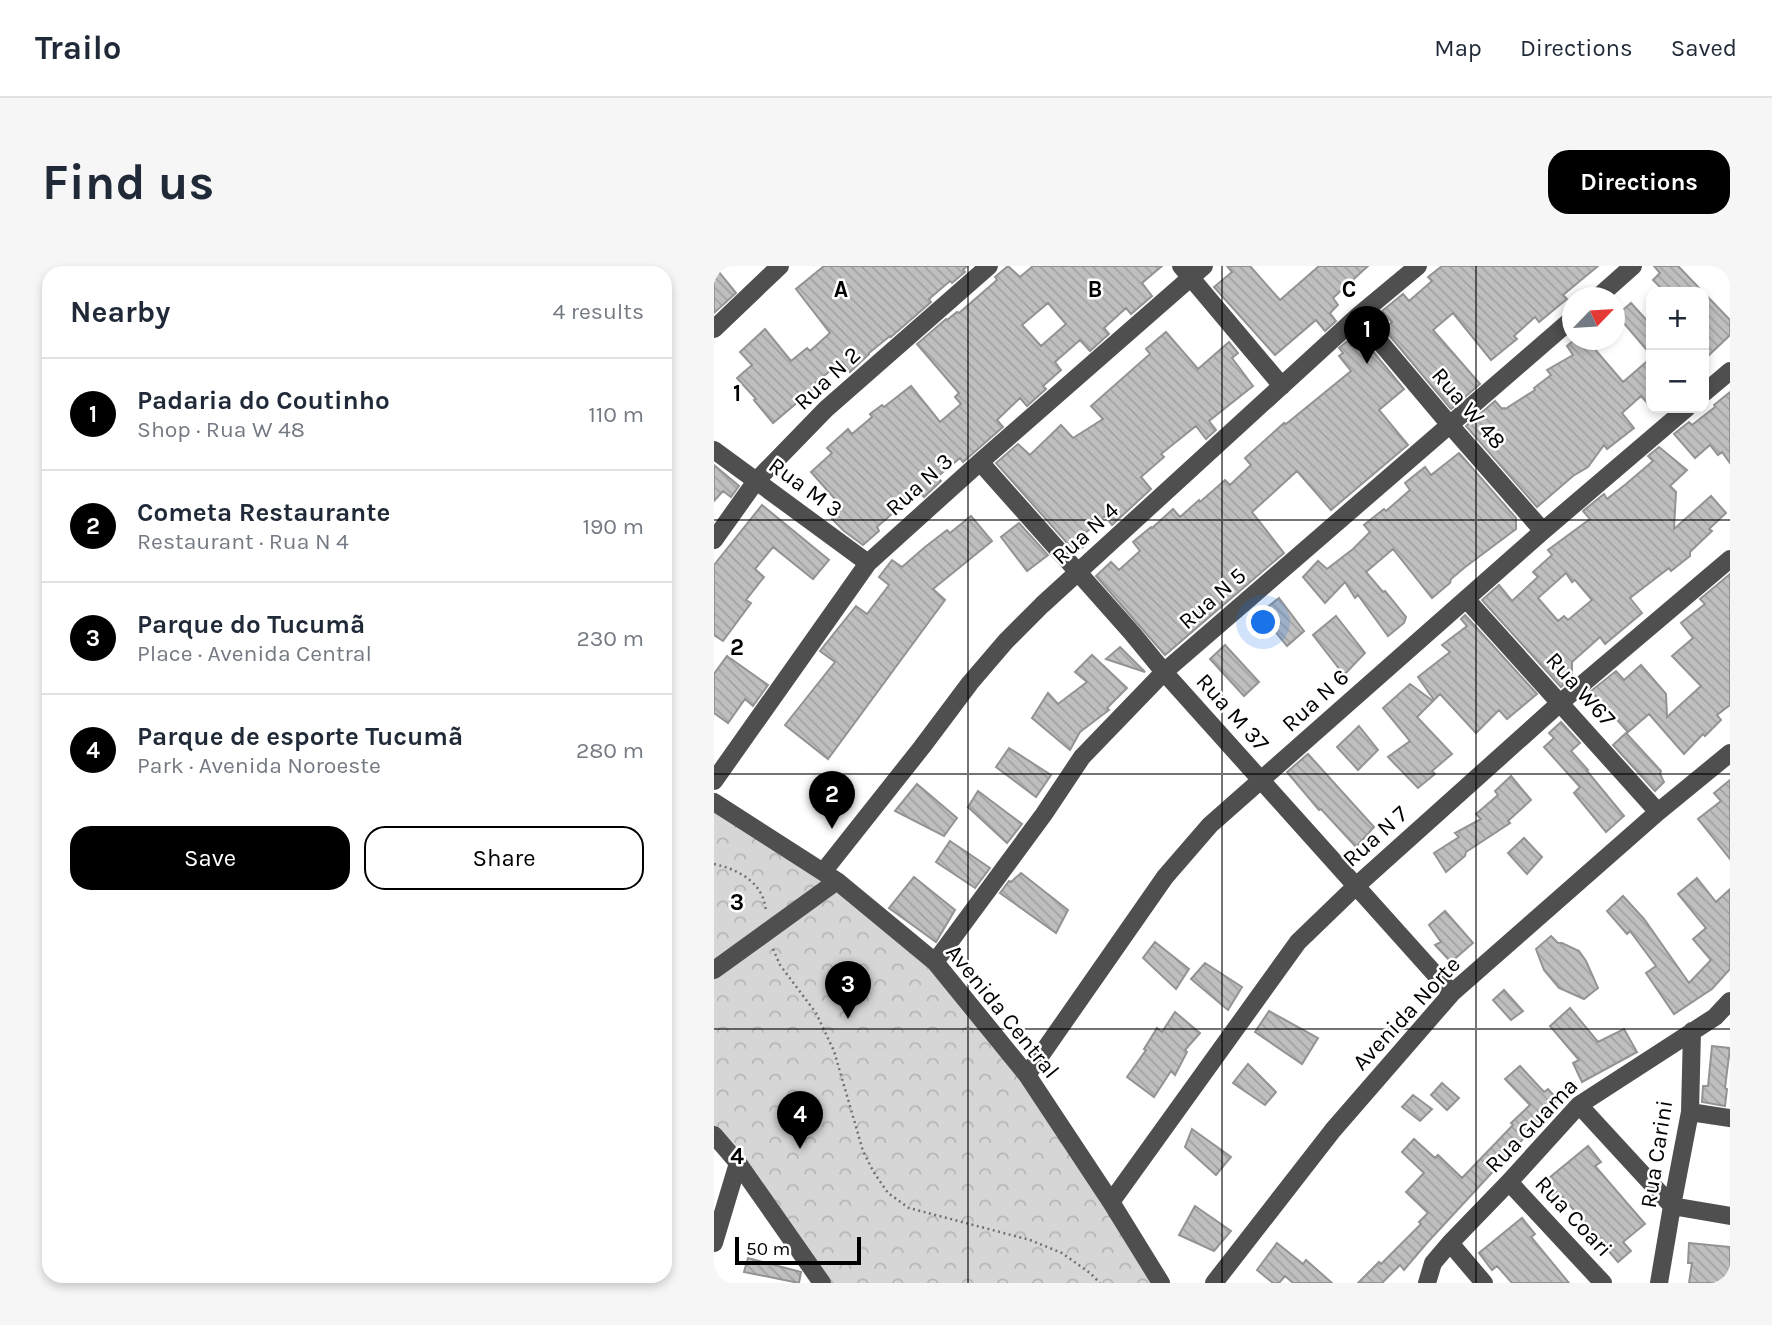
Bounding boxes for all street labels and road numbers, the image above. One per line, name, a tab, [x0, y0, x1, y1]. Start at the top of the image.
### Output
street label: Rua N 2	[789, 341, 866, 416]
street label: Rua W 48	[1426, 362, 1511, 455]
street label: Rua N 3	[880, 447, 958, 521]
street label: Rua M 3	[764, 452, 848, 523]
street label: Rua N 4	[1047, 496, 1124, 570]
street label: Rua N 5	[1173, 562, 1251, 635]
street label: Rua W67	[1540, 647, 1621, 732]
street label: Rua N 6	[1276, 663, 1354, 737]
street label: Rua M 37	[1191, 668, 1275, 757]
street label: Rua N 7	[1337, 800, 1414, 873]
street label: Avenida Central	[940, 939, 1065, 1084]
street label: Avenida Norte	[1347, 951, 1466, 1076]
street label: Rua Guama	[1479, 1072, 1583, 1179]
street label: Rua Carini	[1635, 1098, 1678, 1210]
street label: Rua Coari	[1529, 1170, 1618, 1262]

